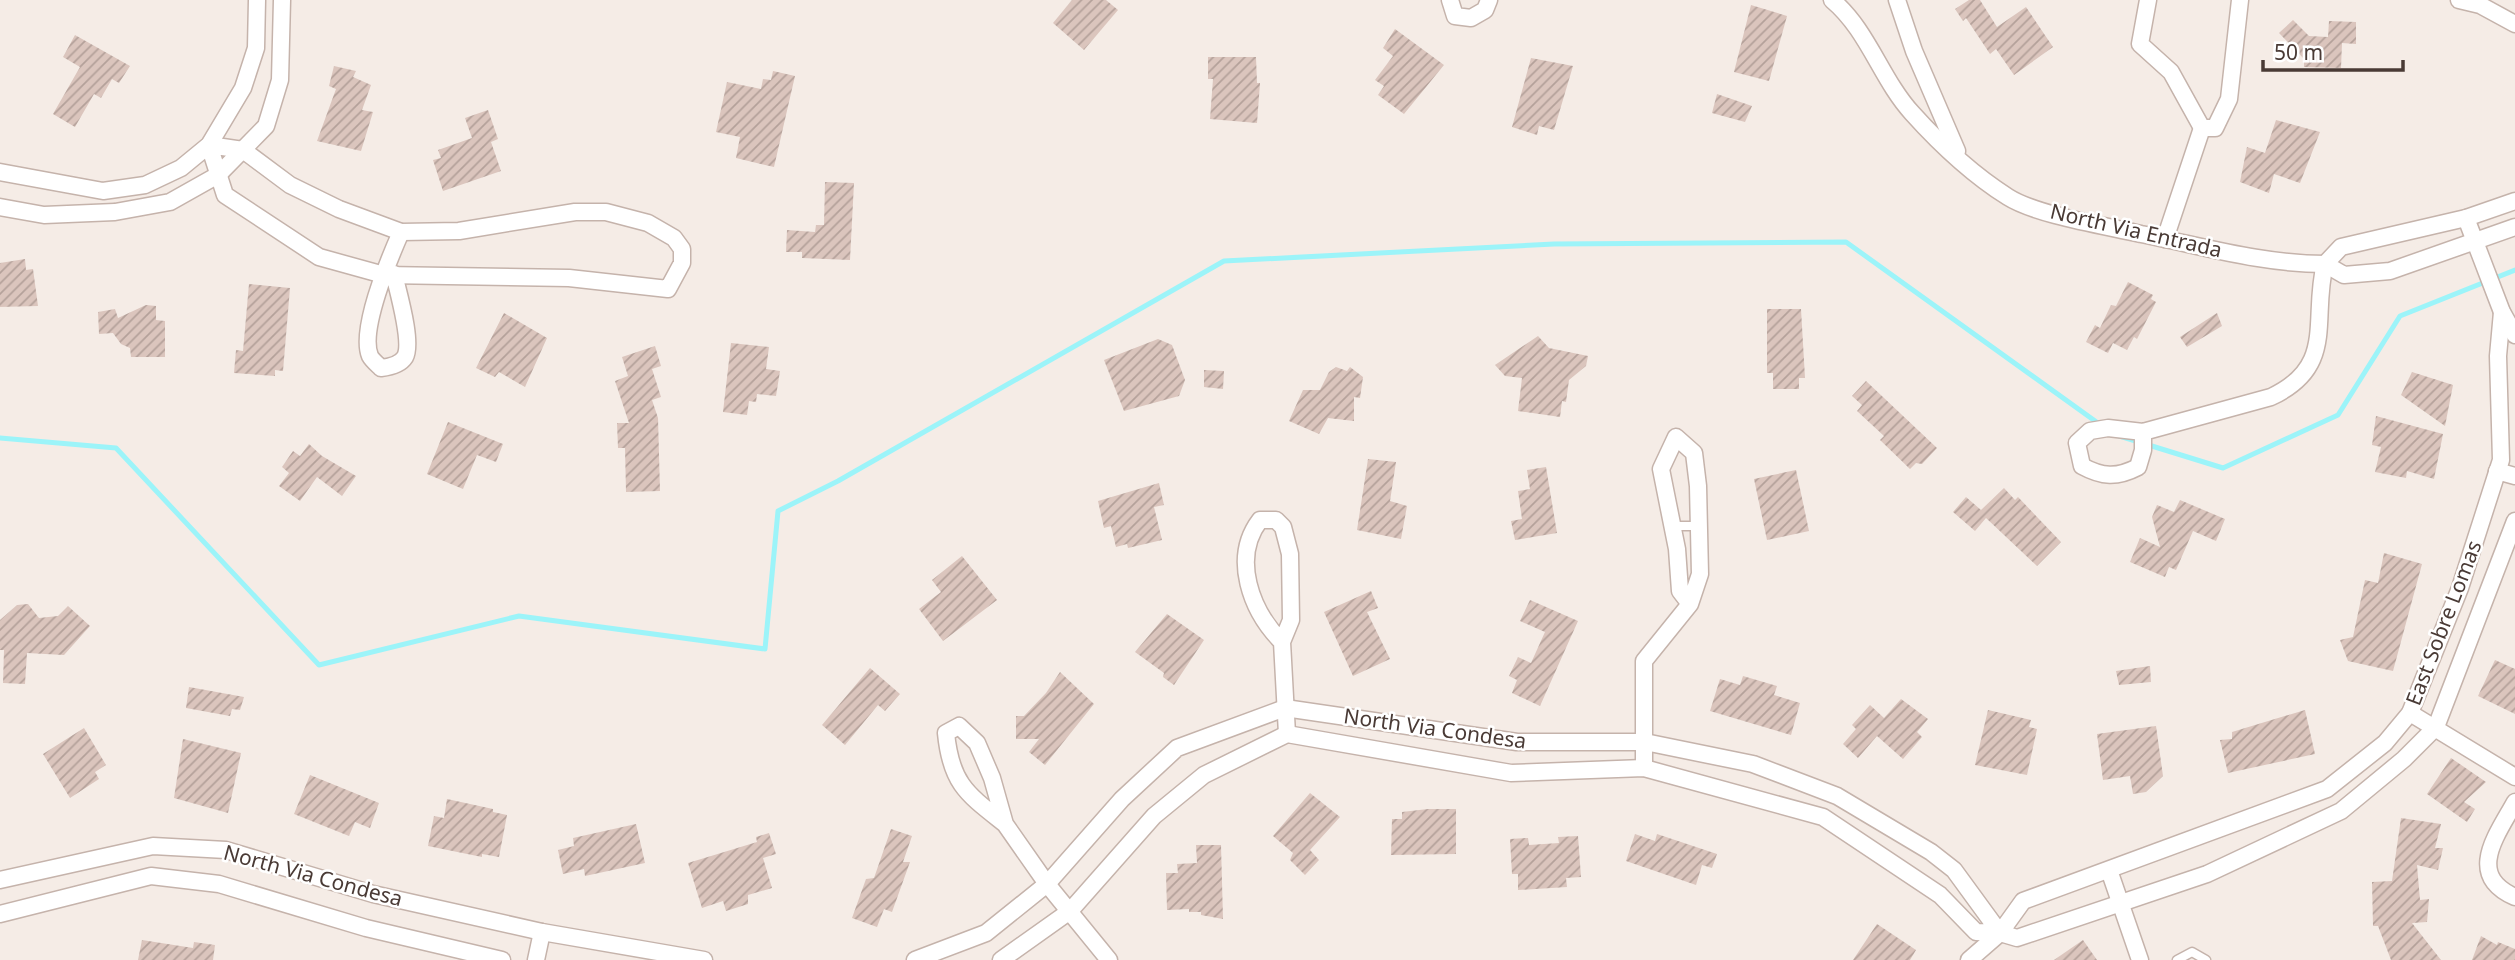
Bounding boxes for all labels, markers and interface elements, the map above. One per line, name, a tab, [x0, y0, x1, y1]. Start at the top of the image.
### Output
scale bar	[2263, 28, 2403, 72]
text: 50 m	[2274, 38, 2323, 66]
street label: North Via Entrada	[2048, 197, 2225, 263]
street label: East Sobre Lomas	[2399, 536, 2487, 709]
street label: North Via Condesa	[1342, 701, 1528, 755]
street label: North Via Condesa	[221, 838, 406, 912]

